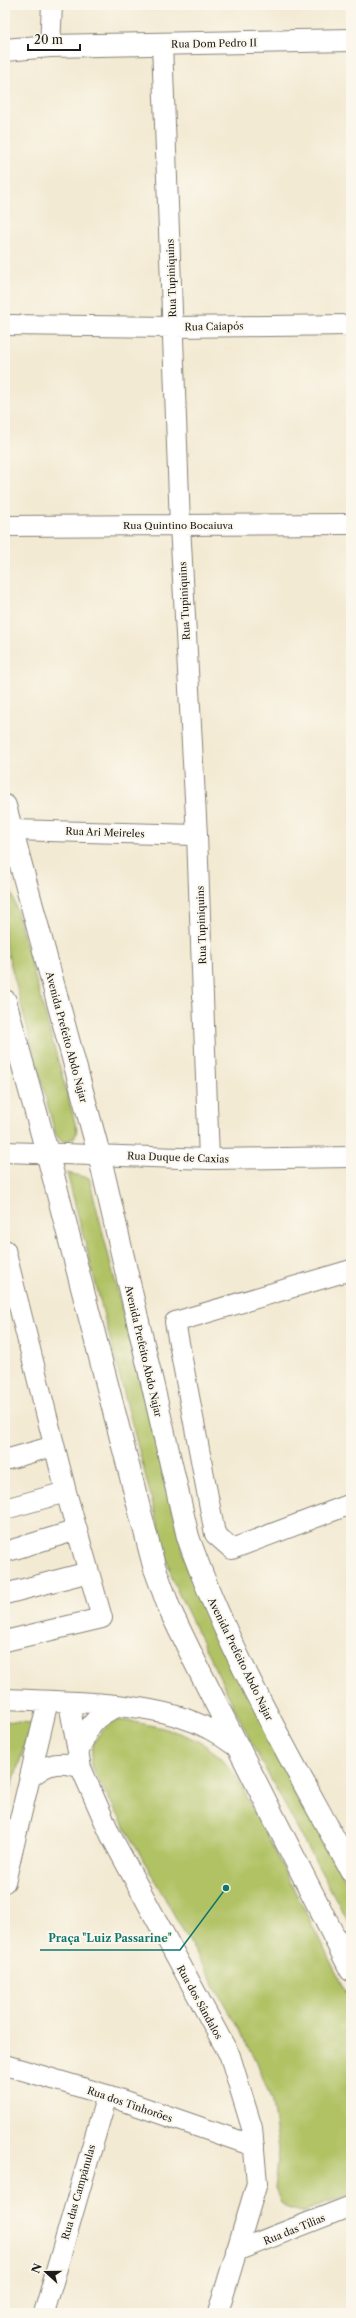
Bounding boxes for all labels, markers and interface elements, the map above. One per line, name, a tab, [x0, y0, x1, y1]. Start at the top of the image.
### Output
scale bar	[28, 26, 80, 52]
text: 20 m	[34, 32, 63, 47]
street label: Rua Dom Pedro II	[171, 36, 257, 51]
street label: Rua Tupiniquins	[164, 238, 179, 318]
street label: Rua Caiapós	[184, 319, 244, 334]
street label: Rua Quintino Bocaiuva	[123, 519, 234, 532]
street label: Rua Tupiniquins	[176, 561, 193, 641]
street label: Rua Ari Meireles	[65, 825, 145, 840]
street label: Rua Tupiniquins	[194, 885, 209, 965]
street label: Avenida Prefeito Abdo Najar	[43, 969, 90, 1105]
street label: Rua Duque de Caxias	[127, 1149, 229, 1166]
street label: Avenida Prefeito Abdo Najar	[122, 1283, 165, 1419]
street label: Avenida Prefeito Abdo Najar	[205, 1595, 276, 1723]
callout: Praça "Luiz Passarine"	[40, 1927, 180, 1950]
text: Praça "Luiz Passarine"	[48, 1931, 172, 1945]
street label: Rua dos Sândalos	[174, 1963, 225, 2042]
street label: Rua dos Tinhorões	[85, 2084, 174, 2125]
street label: Rua das Campânulas	[59, 2143, 98, 2241]
street label: Rua das Tílias	[261, 2211, 327, 2248]
north arrow	[26, 2252, 66, 2292]
text: N	[28, 2261, 45, 2275]

